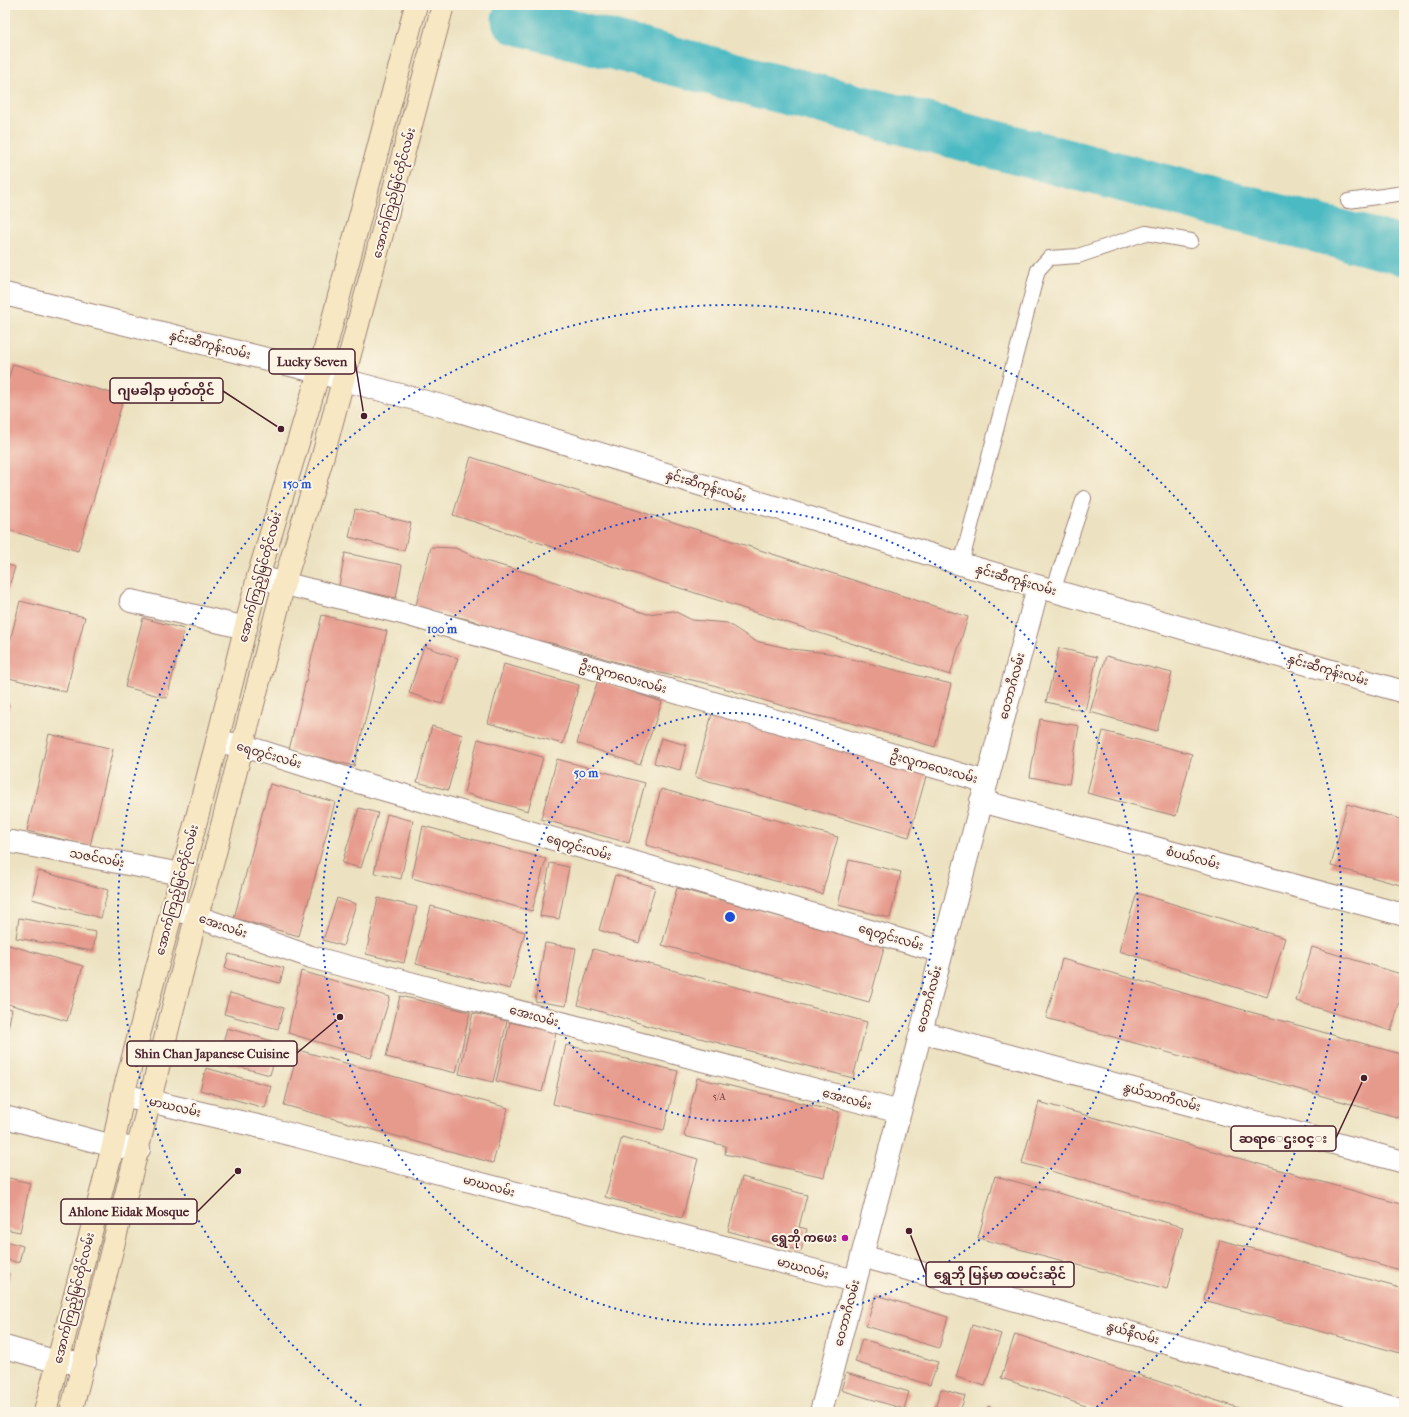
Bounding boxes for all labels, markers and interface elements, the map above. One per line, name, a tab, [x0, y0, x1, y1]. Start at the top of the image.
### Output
street label: အောက်ကြည်မြင်တိုင်လမ်း	[368, 126, 421, 261]
street label: နှင်းဆီကုန်းလမ်း	[167, 326, 253, 365]
callout: Lucky Seven	[269, 349, 355, 374]
text: Lucky Seven	[277, 354, 348, 370]
callout: ဂျမခါနာ မှတ်တိုင်	[110, 378, 223, 403]
text: ဂျမခါနာ မှတ်တိုင်	[117, 381, 215, 402]
street label: နှင်းဆီကုန်းလမ်း	[663, 465, 748, 508]
text: 150 m	[283, 477, 312, 491]
street label: အောက်ကြည့်မြင်တိုင်လမ်း	[234, 510, 287, 645]
street label: နှင်းဆီကုန်းလမ်း	[973, 560, 1059, 601]
text: 100 m	[427, 622, 458, 636]
street label: နှင်းဆီကုန်းလမ်း	[1285, 650, 1371, 691]
street label: ဝေဘာဂီလမ်း	[994, 651, 1028, 721]
street label: ဦးလူကလေးလမ်း	[577, 656, 669, 699]
street label: ရေတွင်းလမ်း	[234, 737, 304, 774]
street label: ဦးလူကလေးလမ်း	[888, 746, 980, 789]
text: 50 m	[574, 766, 599, 780]
street label: အောက်ကြည့်မြင်တိုင်လမ်း	[151, 823, 204, 958]
street label: ရေတွင်းလမ်း	[544, 829, 614, 866]
street label: စံပယ်လမ်း	[1164, 842, 1222, 872]
street label: သဇင်လမ်း	[69, 844, 126, 870]
street label: အေးလမ်း	[197, 909, 250, 941]
centre of rings	[723, 910, 737, 924]
street label: ရေတွင်းလမ်း	[856, 919, 926, 956]
street label: ဝေဘာဂီလမ်း	[911, 964, 945, 1034]
street label: အေးလမ်း	[508, 1001, 561, 1029]
callout: Shin Chan Japanese Cuisine	[127, 1041, 297, 1066]
text: Shin Chan Japanese Cuisine	[135, 1046, 290, 1062]
street label: နွယ်သာကီလမ်း	[1121, 1078, 1203, 1117]
street label: အေးလမ်း	[821, 1084, 874, 1112]
house number: 5/A	[712, 1091, 726, 1103]
street label: မာဃလမ်း	[148, 1092, 203, 1120]
callout: ဆရာေဌးဝင္း	[1231, 1126, 1336, 1151]
text: ဆရာေဌးဝင္း	[1239, 1131, 1327, 1149]
street label: မာဃလမ်း	[462, 1170, 517, 1200]
callout: Ahlone Eidak Mosque	[61, 1199, 197, 1224]
text: Ahlone Eidak Mosque	[68, 1204, 190, 1220]
place label: ရွှေဘို ကဖေး	[771, 1229, 837, 1249]
street label: အောက်ကြည့်မြင်တိုင်လမ်း	[49, 1231, 100, 1366]
marker: ရွှေဘို ကဖေး	[840, 1233, 850, 1243]
street label: မာဃလမ်း	[776, 1252, 831, 1282]
callout: ရွှေဘို မြန်မာ ထမင်းဆိုင်	[926, 1262, 1074, 1287]
text: ရွှေဘို မြန်မာ ထမင်းဆိုင်	[934, 1265, 1067, 1286]
street label: ဝေဘာဂီလမ်း	[829, 1278, 863, 1348]
street label: နွယ်နီလမ်း	[1104, 1317, 1161, 1350]

